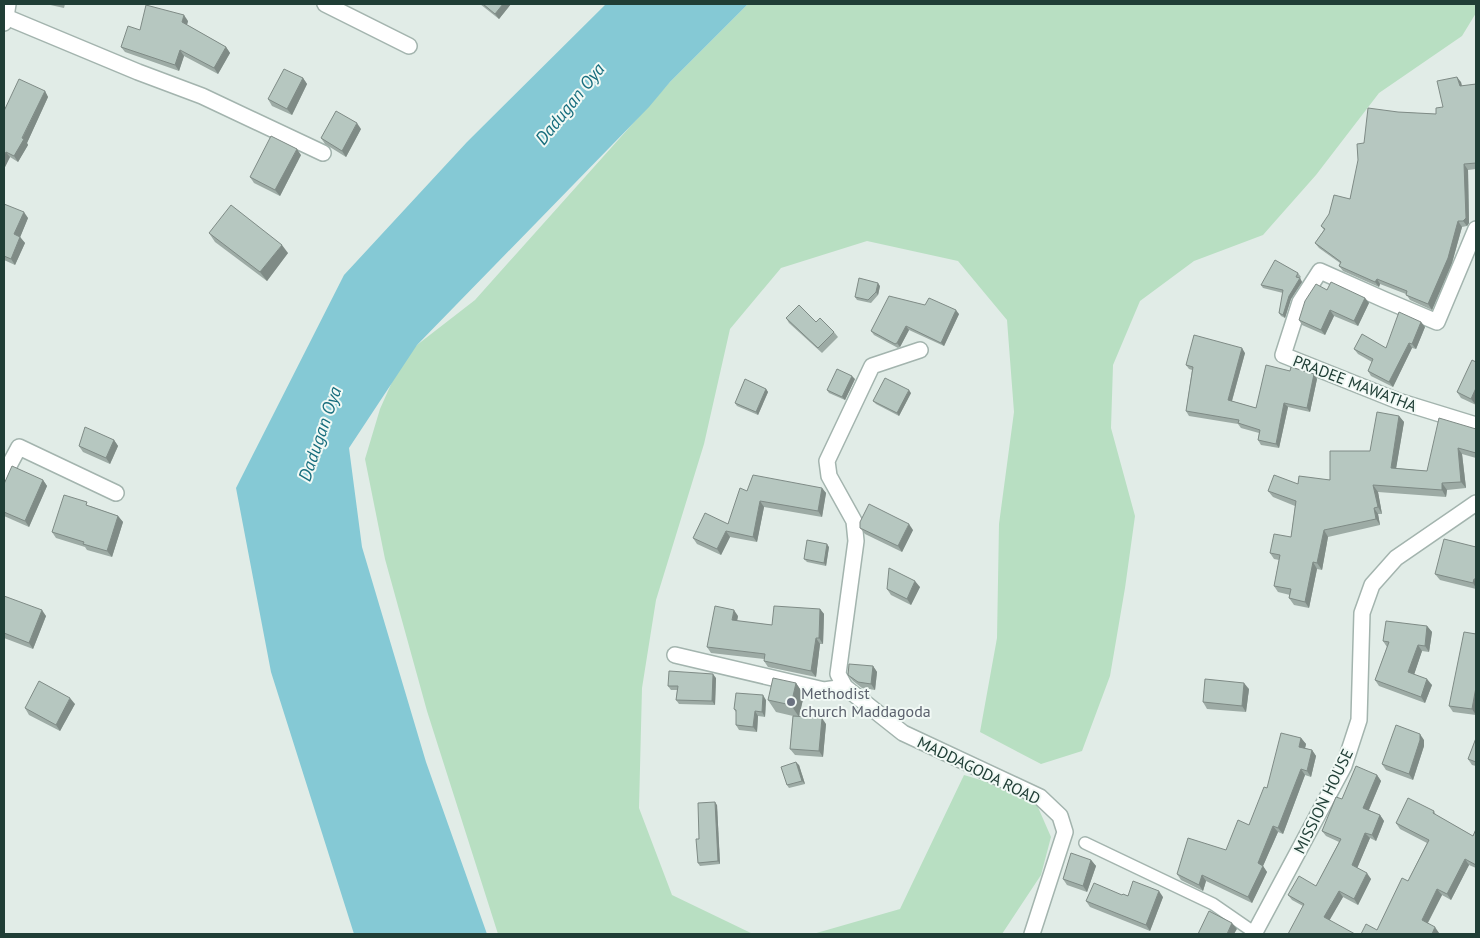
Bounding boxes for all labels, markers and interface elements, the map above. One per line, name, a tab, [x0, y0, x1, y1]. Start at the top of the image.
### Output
water label: Dadugan Oya	[530, 58, 610, 149]
street label: PRADEE MAWATHA	[1290, 350, 1420, 416]
water label: Dadugan Oya	[293, 383, 346, 484]
place label: Methodist church Maddagoda	[801, 683, 931, 721]
marker: Methodist church Maddagoda	[785, 696, 797, 708]
street label: MADDAGODA ROAD	[914, 732, 1044, 808]
street label: MISSION HOUSE	[1289, 745, 1357, 857]

